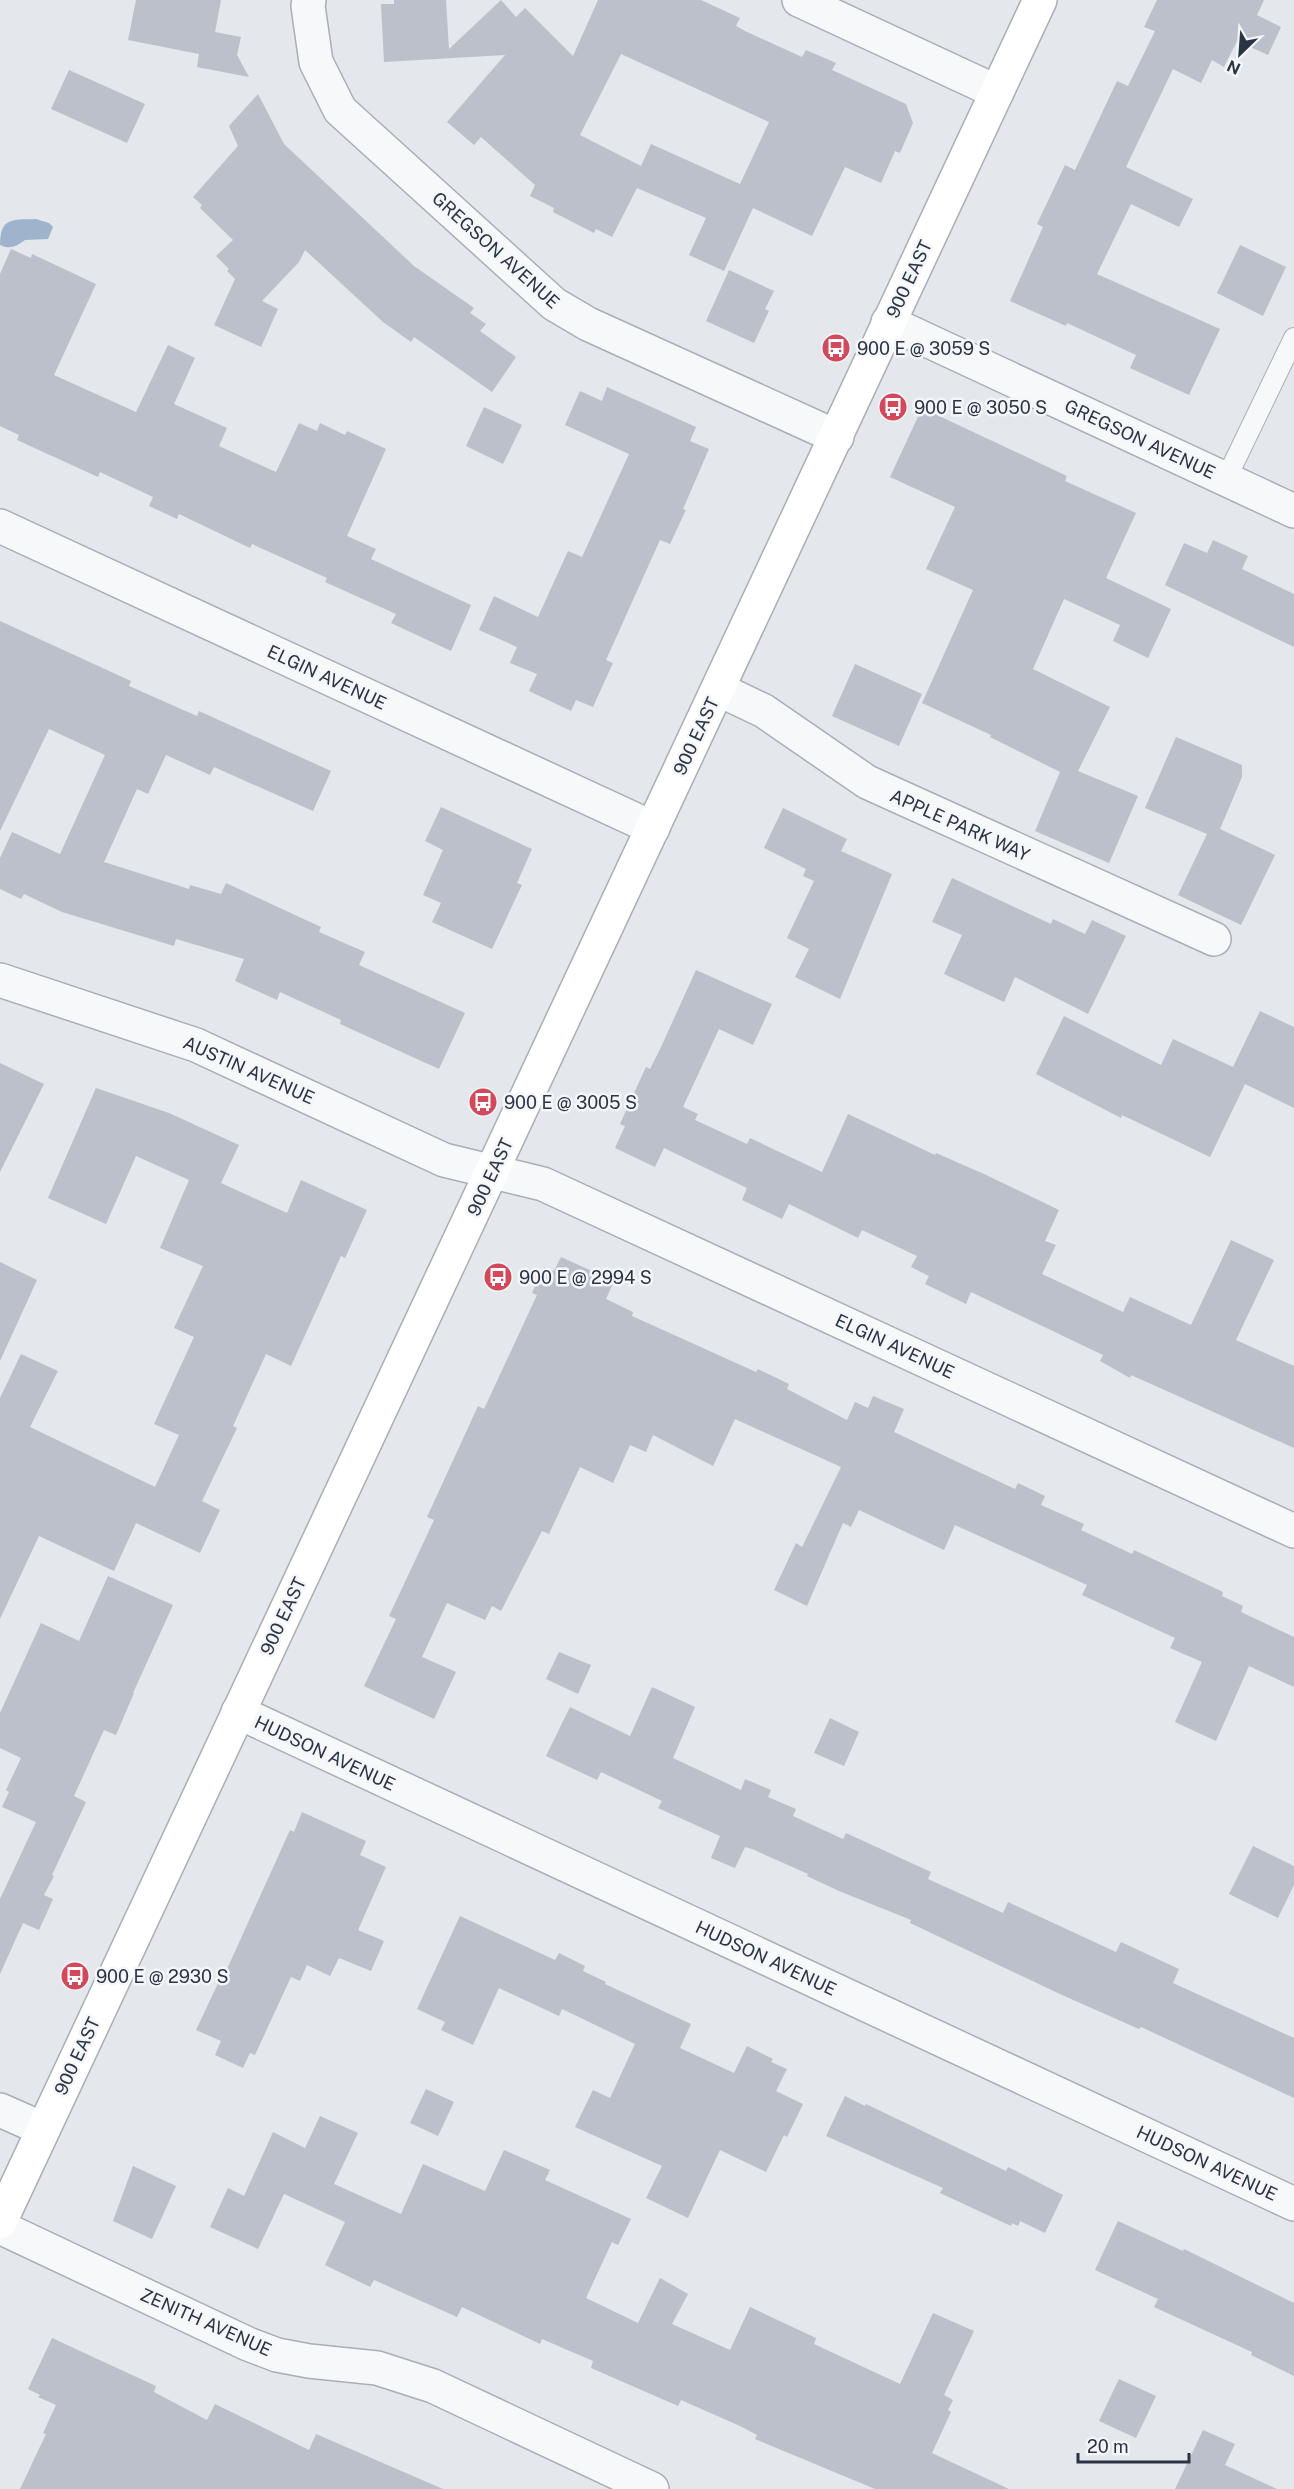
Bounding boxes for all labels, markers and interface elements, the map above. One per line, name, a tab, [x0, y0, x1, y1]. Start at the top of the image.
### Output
north arrow	[1210, 24, 1270, 84]
text: N	[1224, 56, 1244, 78]
street label: GREGSON AVENUE	[428, 187, 564, 313]
street label: 900 EAST	[882, 236, 936, 321]
bus stop icon: 900 E @ 3059 S	[820, 332, 852, 364]
place label: 900 E @ 3059 S	[857, 338, 990, 359]
bus stop icon: 900 E @ 3050 S	[877, 391, 909, 423]
street label: GREGSON AVENUE	[1061, 395, 1219, 483]
place label: 900 E @ 3050 S	[914, 397, 1047, 418]
street label: ELGIN AVENUE	[264, 640, 390, 714]
street label: 900 EAST	[669, 693, 723, 778]
street label: APPLE PARK WAY	[887, 785, 1033, 865]
street label: AUSTIN AVENUE	[180, 1032, 318, 1108]
bus stop icon: 900 E @ 3005 S	[467, 1086, 499, 1118]
place label: 900 E @ 3005 S	[504, 1092, 637, 1113]
street label: 900 EAST	[463, 1134, 517, 1219]
bus stop icon: 900 E @ 2994 S	[482, 1261, 514, 1293]
place label: 900 E @ 2994 S	[519, 1267, 652, 1288]
street label: ELGIN AVENUE	[832, 1309, 958, 1383]
street label: 900 EAST	[256, 1573, 310, 1658]
street label: HUDSON AVENUE	[251, 1711, 399, 1795]
street label: HUDSON AVENUE	[692, 1916, 840, 2000]
bus stop icon: 900 E @ 2930 S	[59, 1960, 91, 1992]
place label: 900 E @ 2930 S	[96, 1966, 228, 1987]
street label: 900 EAST	[50, 2013, 104, 2098]
street label: HUDSON AVENUE	[1133, 2121, 1281, 2205]
street label: ZENITH AVENUE	[137, 2284, 275, 2360]
scale bar	[1078, 2426, 1189, 2464]
text: 20 m	[1087, 2436, 1129, 2457]

